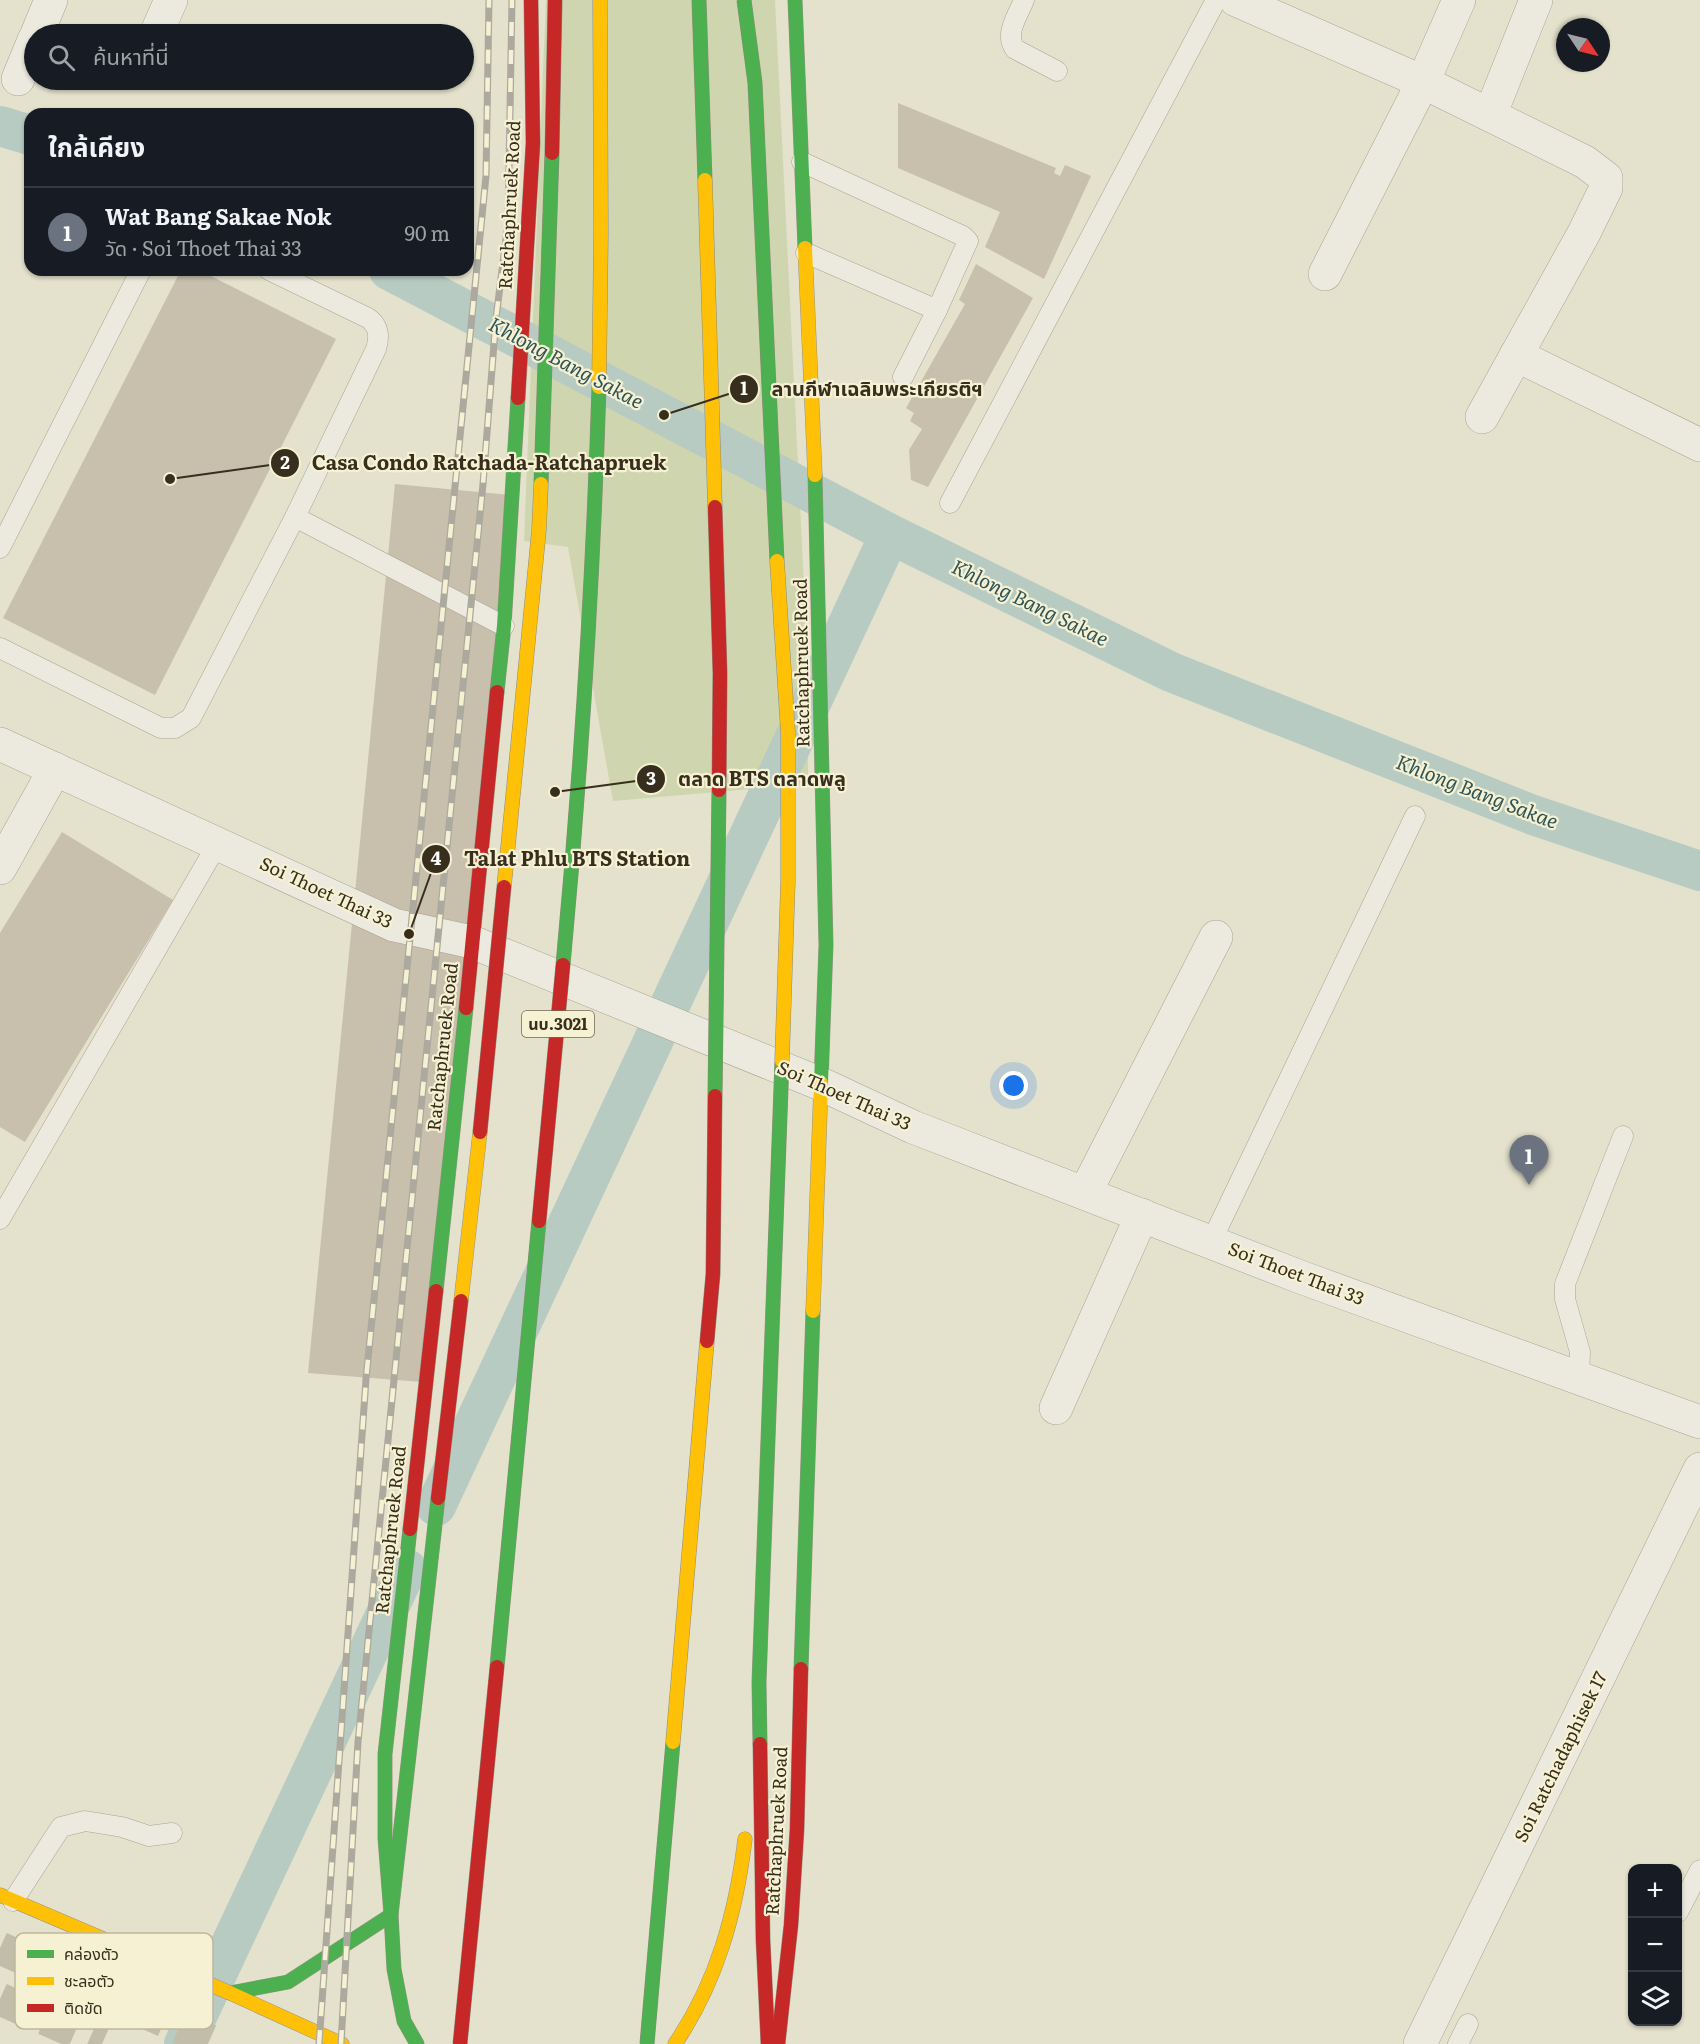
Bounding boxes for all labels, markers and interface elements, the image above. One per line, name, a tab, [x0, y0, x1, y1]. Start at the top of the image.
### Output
north arrow	[1556, 18, 1610, 72]
search box	[24, 24, 474, 90]
text: ค้นหาที่นี่	[93, 39, 169, 72]
icon: search	[45, 41, 78, 74]
street label: Ratchaphruek Road	[491, 120, 526, 290]
text: ใกล้เคียง	[48, 126, 145, 165]
text: Wat Bang Sakae Nok	[105, 199, 332, 232]
text: 1	[63, 217, 72, 247]
text: 90 m	[405, 217, 450, 247]
text: วัด · Soi Thoet Thai 33	[105, 232, 302, 262]
water label: Khlong Bang Sakae	[484, 308, 650, 415]
callout: ลานกีฬาเฉลิมพระเกียรติฯ	[729, 370, 994, 408]
text: ลานกีฬาเฉลิมพระเกียรติฯ	[771, 372, 983, 402]
text: 1	[740, 374, 748, 401]
callout: Casa Condo Ratchada-Ratchapruek	[270, 444, 679, 482]
text: Casa Condo Ratchada-Ratchapruek	[312, 446, 667, 476]
text: 2	[280, 448, 290, 475]
water label: Khlong Bang Sakae	[947, 550, 1114, 652]
street label: Ratchaphruek Road	[786, 578, 815, 748]
water label: Khlong Bang Sakae	[1392, 745, 1563, 835]
callout: ตลาด BTS ตลาดพลู	[636, 760, 858, 798]
text: ตลาด BTS ตลาดพลู	[678, 762, 846, 792]
text: 3	[646, 764, 656, 791]
callout: Talat Phlu BTS Station	[421, 840, 702, 878]
text: Talat Phlu BTS Station	[464, 842, 690, 872]
text: 4	[431, 844, 442, 871]
street label: Soi Thoet Thai 33	[256, 849, 398, 934]
street label: Ratchaphruek Road	[419, 961, 464, 1132]
road number: นบ.3021	[522, 1011, 594, 1037]
street label: Soi Thoet Thai 33	[773, 1053, 916, 1136]
your location	[999, 1071, 1028, 1100]
pin: 1	[1510, 1136, 1549, 1185]
street label: Soi Thoet Thai 33	[1224, 1234, 1369, 1311]
street label: Ratchaphruek Road	[367, 1444, 412, 1615]
street label: Soi Ratchadaphisek 17	[1506, 1666, 1613, 1846]
street label: Ratchaphruek Road	[758, 1746, 793, 1916]
map controls	[1628, 1864, 1682, 2026]
button: +	[1628, 1864, 1682, 1918]
button: −	[1628, 1918, 1682, 1972]
legend	[15, 1933, 213, 2029]
text: คล่องตัว	[64, 1941, 119, 1965]
text: ชะลอตัว	[64, 1968, 115, 1992]
button: layers	[1628, 1972, 1682, 2026]
text: ติดขัด	[64, 1995, 103, 2019]

